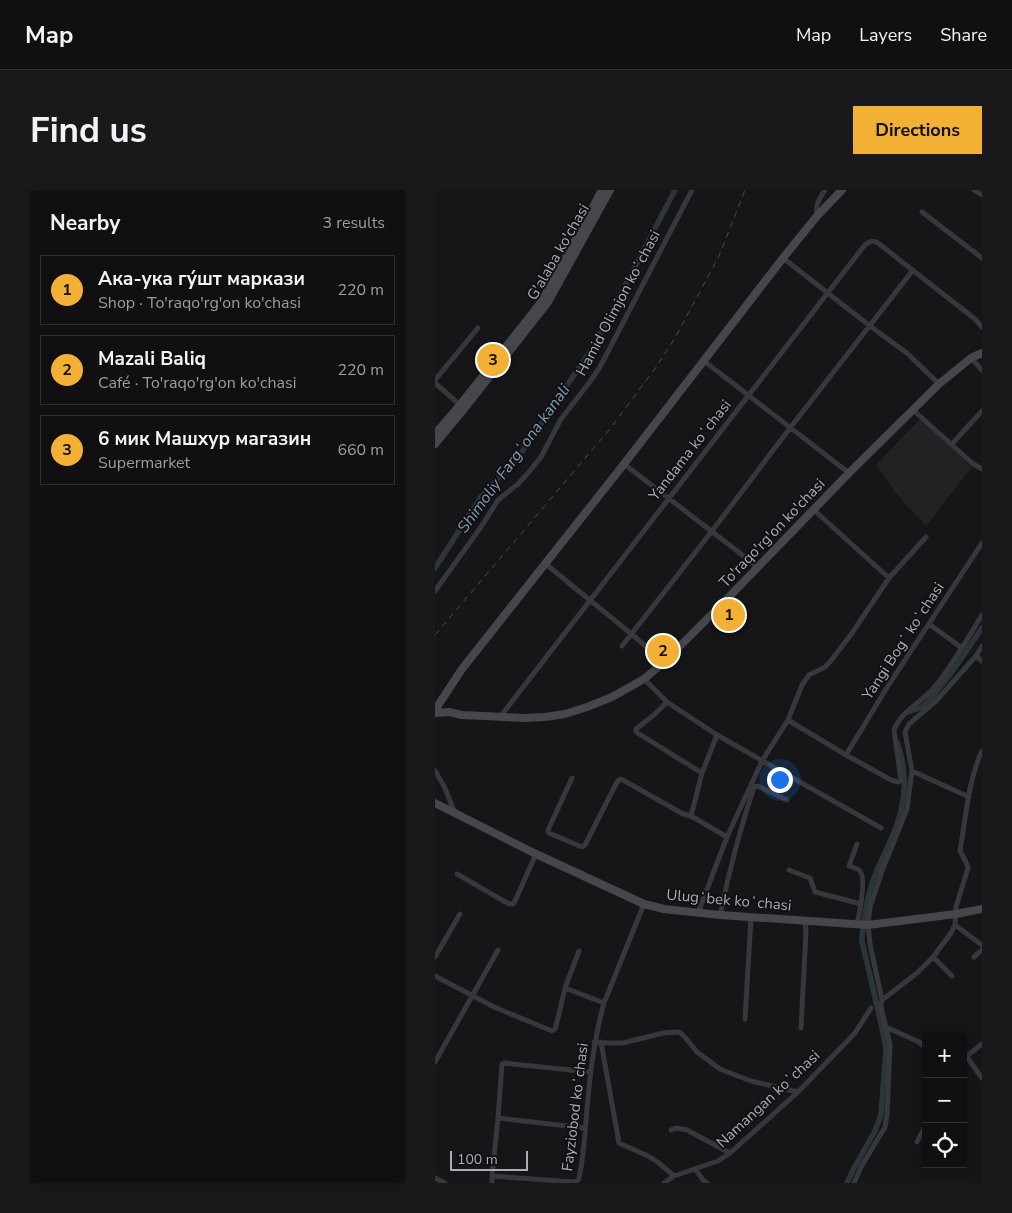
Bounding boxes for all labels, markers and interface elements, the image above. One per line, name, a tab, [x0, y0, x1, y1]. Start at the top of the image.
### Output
text: Map	[25, 19, 73, 51]
text: Map	[796, 23, 831, 47]
text: Layers	[859, 23, 912, 47]
text: Share	[940, 23, 987, 47]
button: Directions	[853, 106, 982, 154]
text: Find us	[30, 107, 147, 154]
street label: G'alaba ko'chasi	[522, 200, 594, 304]
text: Nearby	[50, 209, 120, 237]
text: 3 results	[323, 212, 385, 234]
street label: Hamid Olimjon koʻchasi	[571, 227, 665, 379]
text: Ака-ука гу́шт маркази	[98, 266, 305, 292]
text: 1	[62, 279, 72, 301]
text: 220 m	[337, 279, 384, 301]
text: Shop · To'raqo'rg'on ko'chasi	[98, 292, 301, 314]
pin: 3	[477, 341, 509, 379]
text: Mazali Baliq	[98, 346, 206, 372]
text: 2	[62, 359, 72, 381]
text: 220 m	[337, 359, 384, 381]
text: Café · To'raqo'rg'on ko'chasi	[98, 372, 296, 394]
water label: Shimoliy Fargʻona kanali	[452, 380, 575, 537]
street label: Yandama koʻchasi	[644, 395, 736, 505]
text: 6 мик Машхур магазин	[98, 426, 311, 452]
text: 3	[62, 439, 72, 461]
text: 660 m	[337, 439, 384, 461]
text: Supermarket	[98, 452, 190, 474]
street label: To'raqo'rg'on ko'chasi	[715, 474, 829, 592]
street label: Yangi Bogʻ koʻchasi	[857, 578, 948, 704]
pin: 1	[713, 596, 745, 634]
pin: 2	[647, 632, 679, 670]
your location	[767, 767, 793, 793]
street label: Ulugʻbek koʻchasi	[666, 885, 792, 915]
map controls	[922, 1033, 967, 1168]
button: +	[922, 1033, 967, 1078]
street label: Fayziobod koʻchasi	[557, 1042, 593, 1172]
street label: Namangan koʻchasi	[712, 1046, 824, 1152]
button: −	[922, 1078, 967, 1123]
button: locate	[922, 1123, 967, 1168]
scale bar	[450, 1148, 527, 1171]
text: 100 m	[457, 1150, 498, 1169]

